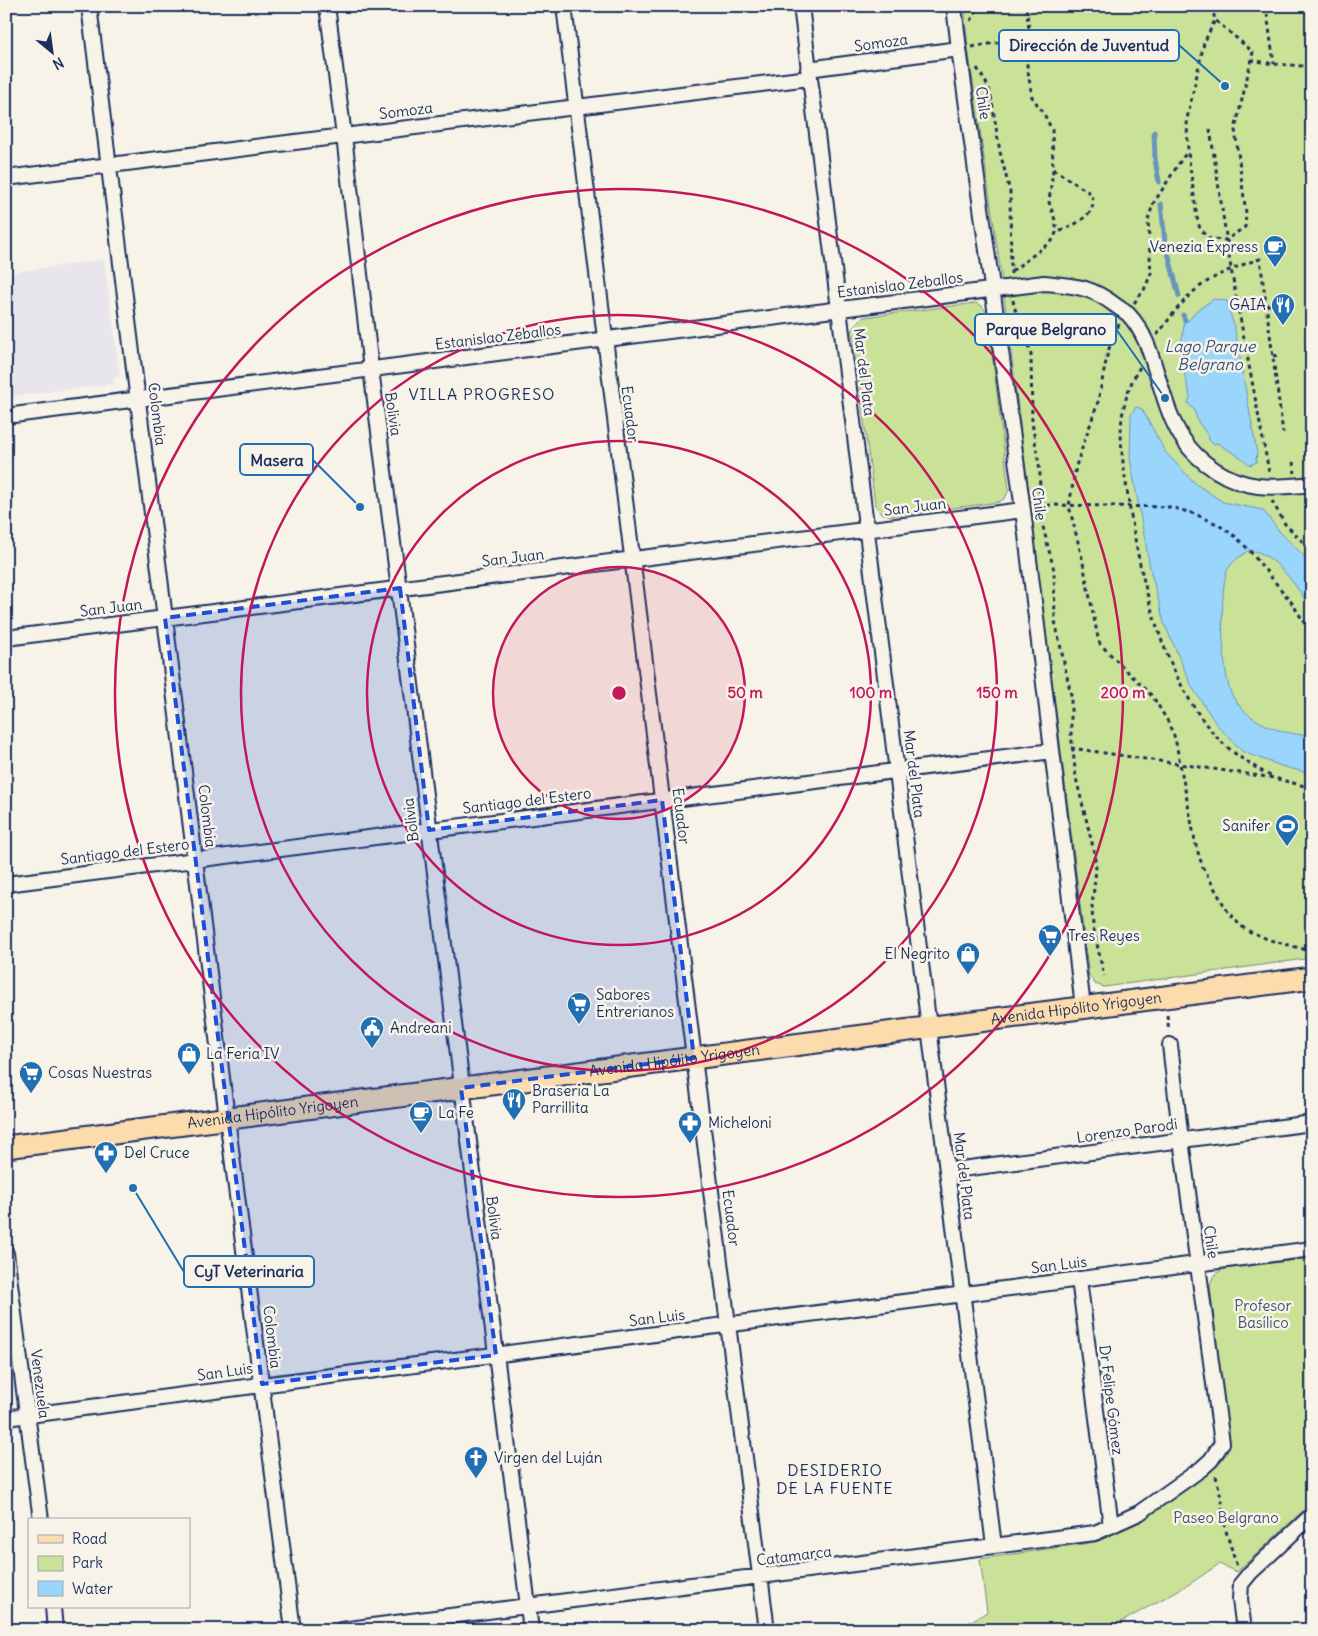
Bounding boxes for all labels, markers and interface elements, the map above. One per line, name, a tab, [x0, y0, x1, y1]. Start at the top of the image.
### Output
north arrow	[28, 28, 78, 78]
street label: Somoza	[853, 29, 909, 56]
callout: Dirección de Juventud	[999, 30, 1179, 61]
text: Dirección de Juventud	[1009, 35, 1170, 55]
text: N	[50, 53, 67, 74]
street label: Chile	[972, 85, 995, 121]
street label: Somoza	[378, 98, 434, 123]
cafe icon: Venezia Express	[1262, 234, 1288, 268]
place label: Venezia Express	[1150, 237, 1258, 256]
street label: Estanislao Zeballos	[836, 267, 964, 302]
restaurant icon: GAIA	[1270, 292, 1296, 326]
place label: GAIA	[1229, 295, 1266, 314]
callout: Parque Belgrano	[975, 314, 1116, 345]
street label: Estanislao Zeballos	[434, 319, 562, 354]
text: Parque Belgrano	[986, 319, 1106, 340]
street label: Mar del Plata	[850, 327, 879, 418]
water label: Lago Parque Belgrano	[1165, 336, 1257, 374]
street label: Colombia	[144, 381, 171, 447]
district label: VILLA PROGRESO	[409, 384, 555, 404]
street label: Ecuador	[618, 385, 643, 443]
street label: Bolivia	[381, 391, 406, 438]
callout: Masera	[240, 444, 313, 475]
text: Masera	[250, 450, 304, 470]
street label: Chile	[1028, 486, 1051, 522]
street label: San Juan	[883, 493, 948, 520]
street label: San Juan	[481, 544, 546, 571]
street label: San Juan	[79, 594, 144, 621]
text: 50 m	[727, 683, 763, 702]
text: 100 m	[850, 683, 892, 702]
text: 150 m	[976, 683, 1018, 702]
text: 200 m	[1101, 683, 1145, 702]
centre of rings	[610, 684, 628, 702]
street label: Mar del Plata	[900, 729, 929, 820]
street label: Colombia	[194, 783, 221, 849]
street label: Santiago del Estero	[461, 783, 592, 818]
street label: Ecuador	[669, 787, 694, 845]
street label: Bolivia	[398, 797, 423, 843]
sports icon: Sanifer	[1274, 813, 1300, 847]
place label: Sanifer	[1222, 816, 1270, 835]
street label: Santiago del Estero	[59, 834, 190, 869]
supermarket icon: Tres Reyes	[1037, 923, 1063, 957]
place label: Tres Reyes	[1068, 926, 1140, 945]
shop icon: El Negrito	[955, 941, 981, 975]
place label: El Negrito	[885, 944, 950, 963]
place label: Sabores Entrerianos	[596, 985, 674, 1021]
street label: Avenida Hipólito Yrigoyen	[989, 988, 1163, 1028]
supermarket icon: Sabores Entrerianos	[566, 991, 592, 1025]
public building icon: Andreani	[359, 1015, 385, 1049]
place label: Andreani	[390, 1018, 452, 1037]
street label: Avenida Hipólito Yrigoyen	[588, 1040, 761, 1080]
shop icon: La Feria IV	[176, 1041, 202, 1075]
place label: La Feria IV	[206, 1044, 279, 1063]
supermarket icon: Cosas Nuestras	[18, 1060, 44, 1094]
place label: Cosas Nuestras	[48, 1063, 152, 1082]
place label: Braseria La Parrillita	[532, 1081, 610, 1117]
restaurant icon: Braseria La Parrillita	[501, 1087, 527, 1121]
street label: Avenida Hipólito Yrigoyen	[186, 1091, 360, 1132]
cafe icon: La Fe	[408, 1100, 434, 1134]
place label: La Fe	[438, 1103, 474, 1122]
pharmacy icon: Micheloni	[677, 1110, 703, 1144]
place label: Micheloni	[708, 1113, 772, 1132]
street label: Lorenzo Parodi	[1075, 1114, 1179, 1147]
street label: Mar del Plata	[950, 1131, 979, 1222]
pharmacy icon: Del Cruce	[93, 1140, 119, 1174]
place label: Del Cruce	[124, 1143, 190, 1162]
street label: Ecuador	[719, 1189, 744, 1247]
street label: Bolivia	[482, 1195, 507, 1241]
street label: Chile	[1200, 1224, 1223, 1260]
street label: San Luis	[1030, 1252, 1088, 1277]
callout: CyT Veterinaria	[184, 1256, 314, 1287]
text: CyT Veterinaria	[194, 1261, 304, 1282]
park label: Profesor Basílico	[1234, 1296, 1292, 1332]
street label: Colombia	[259, 1304, 286, 1370]
street label: San Luis	[628, 1305, 686, 1330]
street label: Dr Felipe Gómez	[1095, 1344, 1128, 1456]
street label: Venezuela	[27, 1348, 54, 1420]
street label: San Luis	[196, 1358, 254, 1385]
church icon: Virgen del Luján	[463, 1445, 489, 1479]
place label: Virgen del Luján	[494, 1448, 603, 1467]
district label: DESIDERIO DE LA FUENTE	[776, 1460, 894, 1498]
park label: Paseo Belgrano	[1173, 1508, 1279, 1527]
legend	[28, 1518, 190, 1608]
text: Road	[72, 1529, 107, 1548]
street label: Catamarca	[755, 1541, 833, 1570]
text: Park	[72, 1553, 103, 1572]
text: Water	[72, 1579, 113, 1598]

